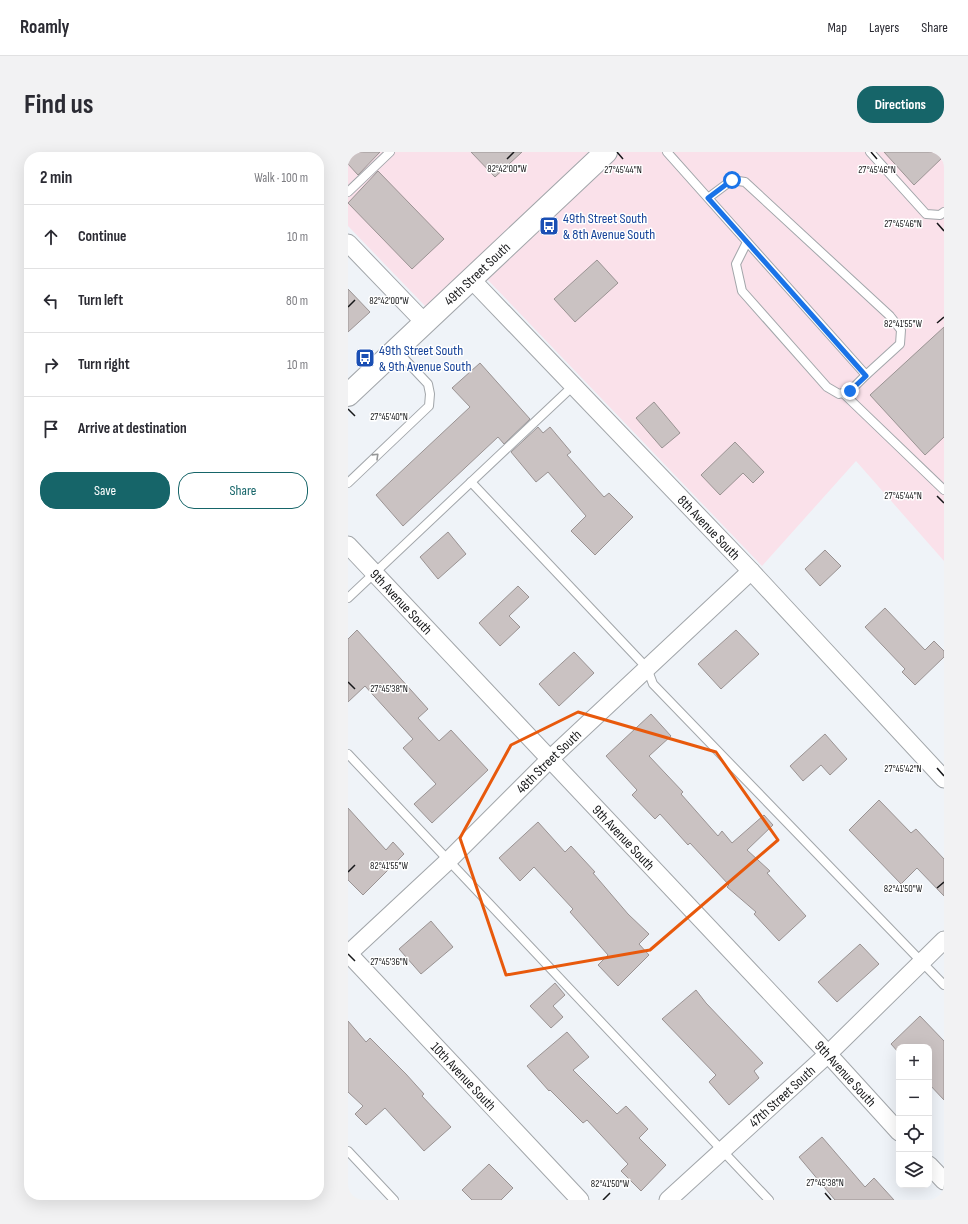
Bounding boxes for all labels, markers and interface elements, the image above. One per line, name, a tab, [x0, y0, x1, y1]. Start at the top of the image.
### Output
text: Roamly	[20, 16, 70, 39]
text: Map	[827, 19, 847, 36]
text: Layers	[869, 19, 899, 36]
text: Share	[921, 19, 948, 36]
button: Directions	[857, 86, 944, 123]
text: Find us	[24, 88, 93, 121]
text: 82°42'00"W	[487, 163, 527, 175]
text: 27°45'44"N	[604, 164, 642, 176]
text: 27°45'46"N	[858, 164, 896, 176]
text: 2 min	[40, 168, 72, 188]
text: Walk · 100 m	[254, 170, 308, 186]
route start	[723, 171, 741, 189]
place label: 49th Street South & 8th Avenue South	[563, 210, 655, 243]
bus stop icon: 49th Street South & 8th Avenue South	[538, 215, 560, 237]
text: 27°45'46"N	[884, 218, 922, 230]
icon: ahead	[40, 226, 62, 248]
text: Continue	[78, 227, 127, 246]
text: 10 m	[287, 229, 308, 245]
street label: 49th Street South	[441, 239, 514, 309]
icon: left	[40, 290, 62, 312]
text: Turn left	[78, 291, 123, 310]
text: 80 m	[286, 293, 308, 309]
text: 82°42'00"W	[369, 295, 409, 307]
text: 82°41'55"W	[884, 318, 922, 330]
place label: 49th Street South & 9th Avenue South	[379, 342, 471, 375]
bus stop icon: 49th Street South & 9th Avenue South	[354, 347, 376, 369]
icon: right	[40, 354, 62, 376]
text: Turn right	[78, 355, 130, 374]
text: 10 m	[287, 357, 308, 373]
route end	[841, 382, 859, 400]
text: 27°45'40"N	[370, 411, 408, 423]
icon: arrive	[40, 418, 62, 440]
text: Arrive at destination	[78, 419, 187, 438]
one-way arrow	[371, 453, 379, 461]
button: Save	[40, 472, 170, 509]
button: Share	[178, 472, 308, 509]
text: 27°45'44"N	[884, 490, 922, 502]
street label: 8th Avenue South	[674, 492, 744, 564]
street label: 9th Avenue South	[366, 566, 436, 638]
text: 27°45'38"N	[370, 683, 408, 695]
street label: 48th Street South	[513, 726, 585, 797]
text: 27°45'42"N	[884, 763, 922, 775]
street label: 9th Avenue South	[589, 802, 658, 874]
text: 82°41'55"W	[370, 860, 408, 872]
text: 82°41'50"W	[884, 883, 923, 895]
text: 27°45'36"N	[370, 956, 408, 968]
street label: 9th Avenue South	[811, 1037, 880, 1110]
street label: 10th Avenue South	[427, 1039, 500, 1114]
map controls	[896, 1044, 932, 1188]
button: +	[896, 1044, 932, 1080]
street label: 47th Street South	[745, 1062, 819, 1131]
button: −	[896, 1080, 932, 1116]
button: locate	[896, 1116, 932, 1152]
button: layers	[896, 1152, 932, 1188]
text: 27°45'38"N	[806, 1177, 844, 1189]
text: 82°41'50"W	[591, 1178, 630, 1190]

